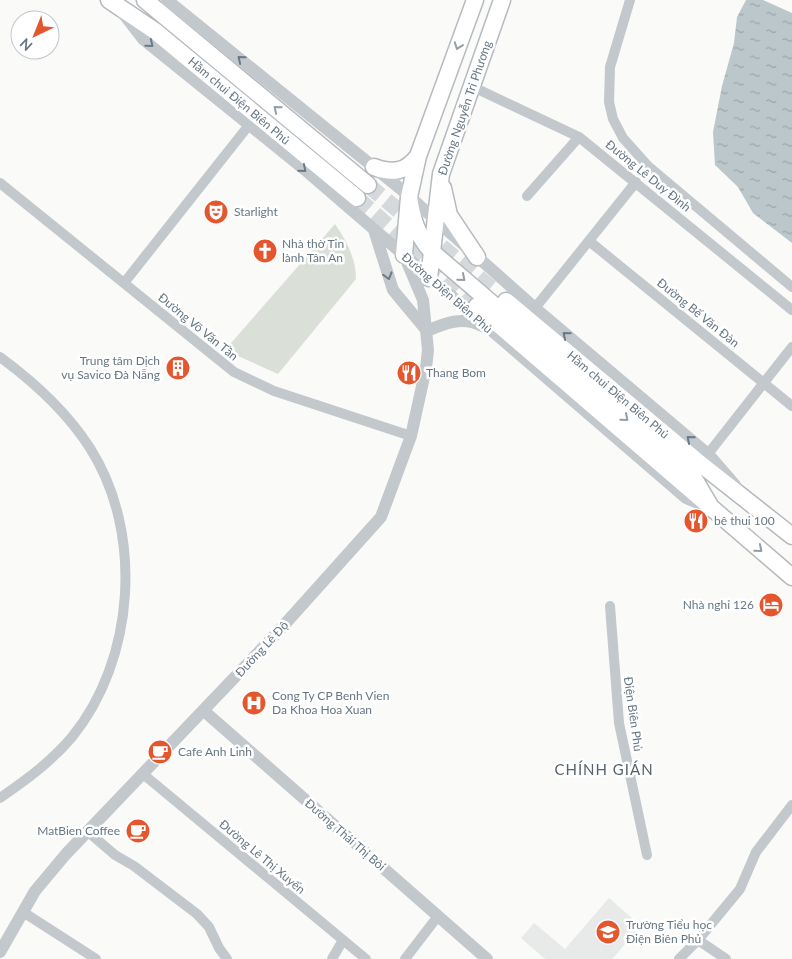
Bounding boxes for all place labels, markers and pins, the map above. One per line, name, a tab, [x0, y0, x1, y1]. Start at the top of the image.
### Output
theatre icon: Starlight	[203, 199, 229, 225]
place label: Starlight	[234, 204, 278, 219]
place label: Nhà thờ Tin lành Tân An	[282, 236, 344, 265]
church icon: Nhà thờ Tin lành Tân An	[252, 238, 278, 264]
place label: Trung tâm Dịch vụ Savico Đà Nẵng	[61, 353, 160, 382]
building icon: Trung tâm Dịch vụ Savico Đà Nẵng	[165, 355, 191, 381]
restaurant icon: Thang Bom	[396, 360, 422, 386]
place label: Thang Bom	[426, 365, 486, 380]
restaurant icon: bê thui 100	[683, 508, 709, 534]
place label: bê thui 100	[714, 513, 775, 528]
hotel icon: Nhà nghỉ 126	[758, 592, 784, 618]
place label: Nhà nghỉ 126	[683, 597, 754, 612]
place label: Cong Ty CP Benh Vien Da Khoa Hoa Xuan	[272, 688, 389, 717]
hospital icon: Cong Ty CP Benh Vien Da Khoa Hoa Xuan	[241, 690, 267, 716]
cafe icon: Cafe Anh Linh	[147, 739, 173, 765]
place label: Cafe Anh Linh	[178, 744, 252, 759]
cafe icon: MatBien Coffee	[125, 818, 151, 844]
place label: MatBien Coffee	[37, 823, 120, 838]
place label: Trường Tiểu học Điện Biên Phủ	[626, 917, 712, 946]
school or university icon: Trường Tiểu học Điện Biên Phủ	[595, 919, 621, 945]

